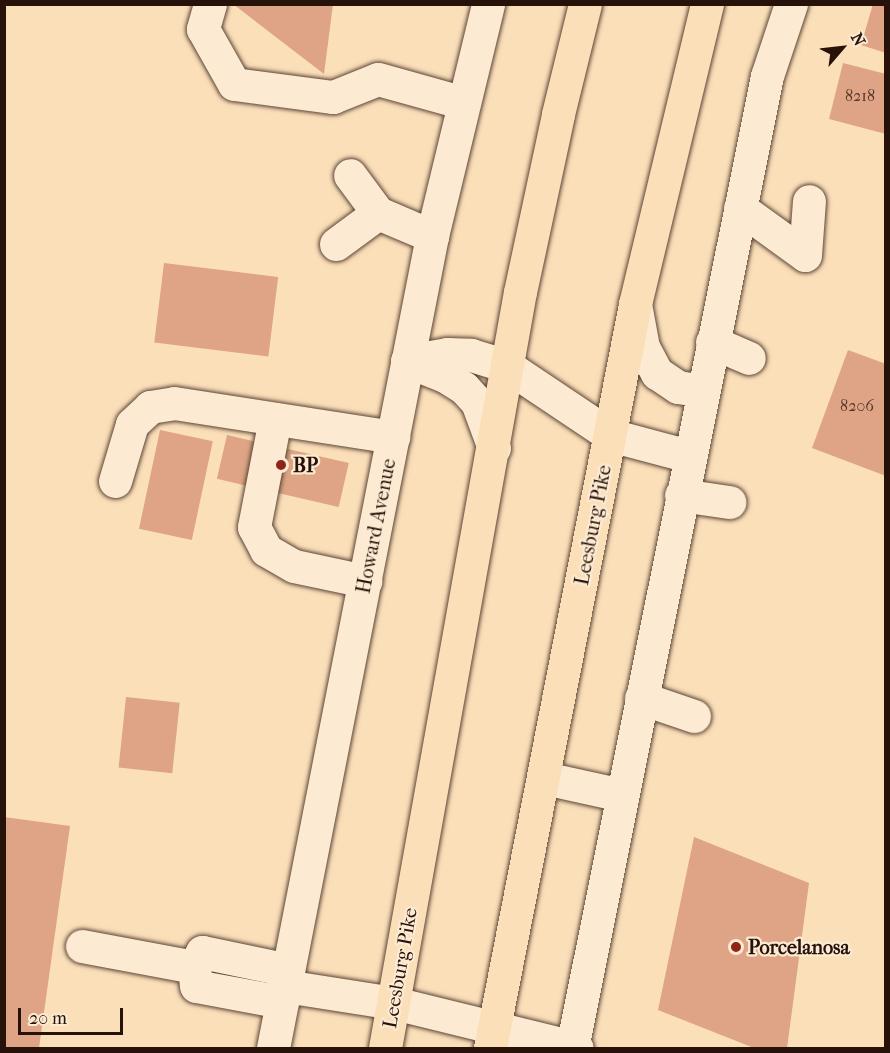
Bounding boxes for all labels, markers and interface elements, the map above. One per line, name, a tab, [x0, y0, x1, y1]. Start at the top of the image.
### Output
north arrow	[812, 18, 872, 78]
text: N	[847, 29, 870, 49]
house number: 8218	[845, 86, 875, 106]
house number: 8206	[840, 396, 874, 416]
place label: BP	[293, 453, 318, 477]
street label: Howard Avenue	[351, 456, 401, 596]
marker: BP	[274, 458, 288, 472]
street label: Leesburg Pike	[570, 463, 616, 587]
street label: Leesburg Pike	[378, 906, 422, 1030]
place label: Porcelanosa	[748, 935, 850, 959]
marker: Porcelanosa	[729, 940, 743, 954]
scale bar	[21, 996, 126, 1034]
text: 20 m	[29, 1008, 67, 1029]

